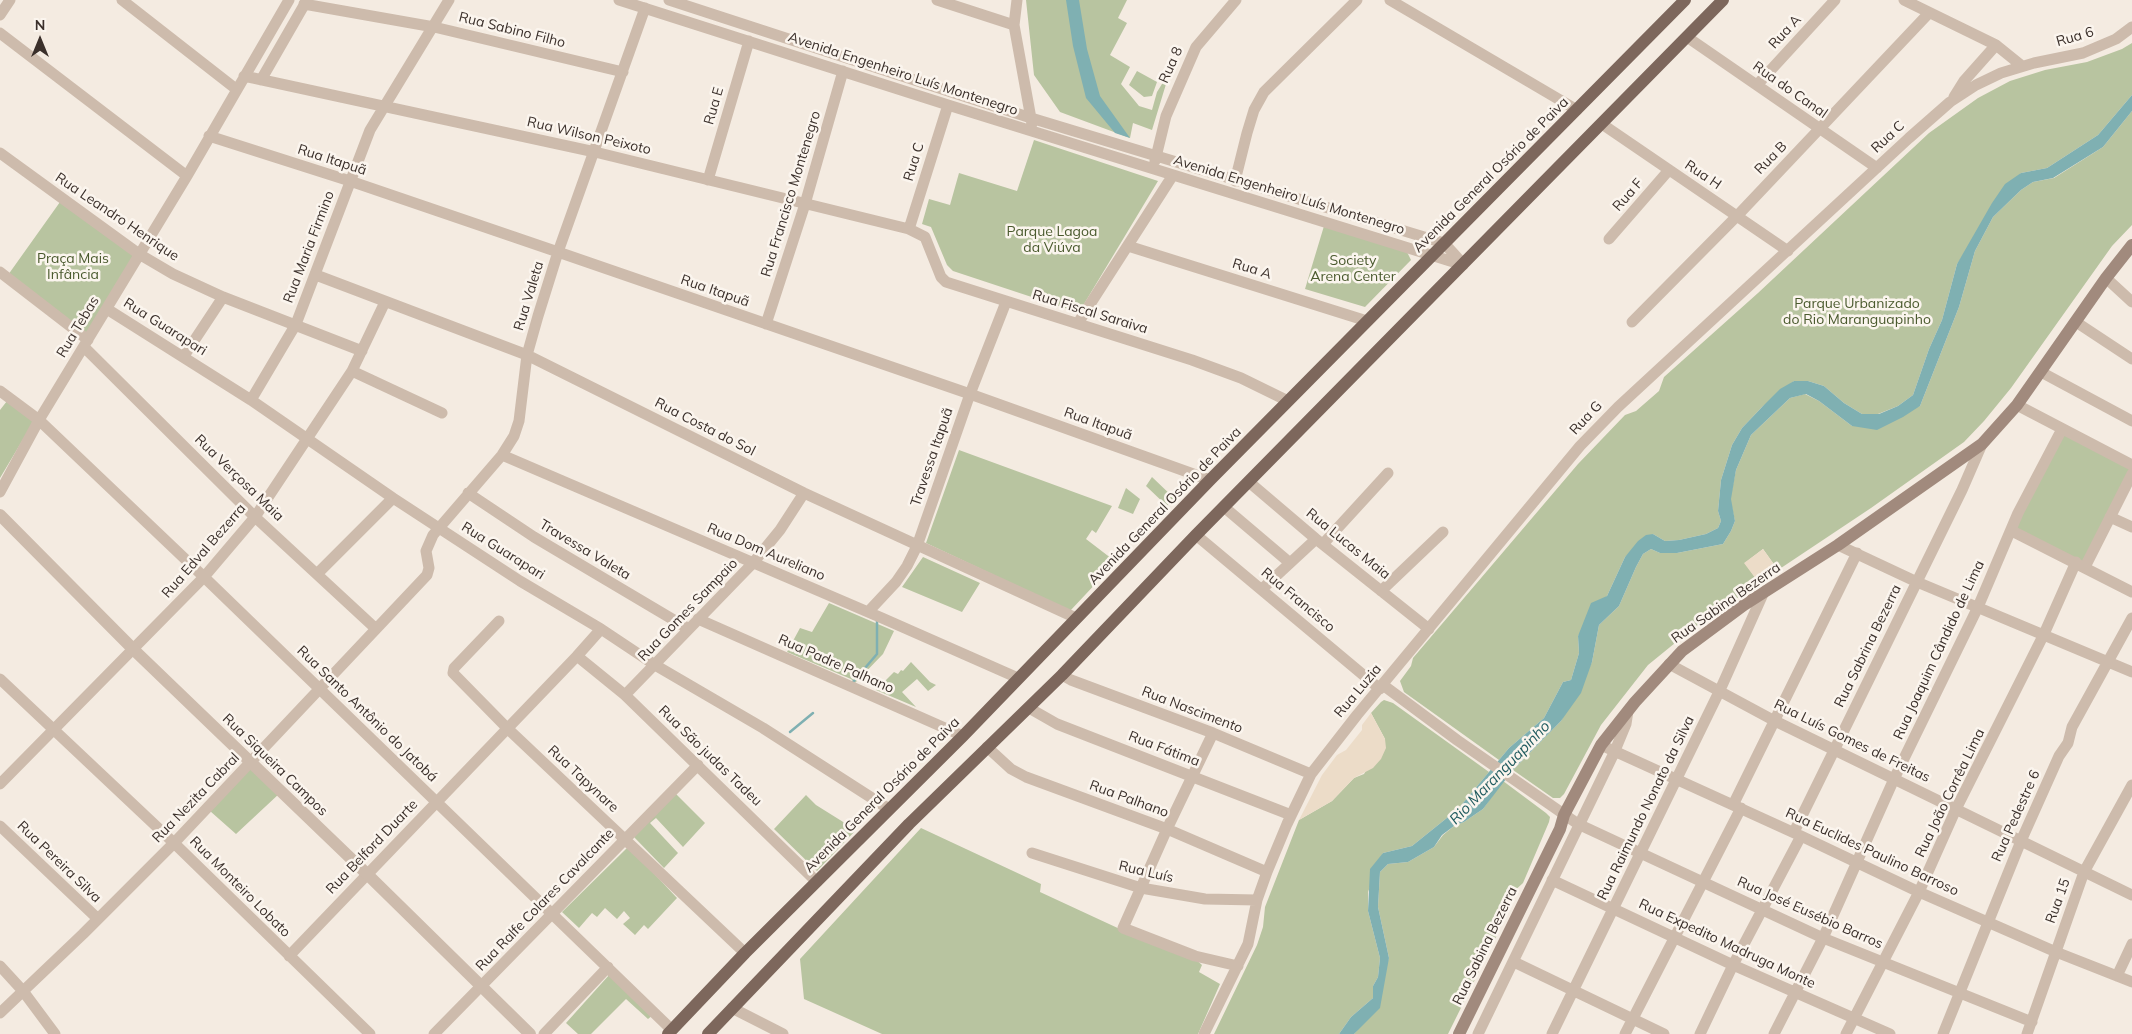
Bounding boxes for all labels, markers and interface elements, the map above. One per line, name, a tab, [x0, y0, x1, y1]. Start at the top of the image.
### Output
street label: Rua Sabino Filho	[457, 9, 567, 51]
street label: Rua A	[1765, 12, 1805, 52]
north arrow	[15, 15, 65, 65]
text: N	[35, 16, 45, 34]
street label: Rua 6	[2054, 24, 2096, 50]
street label: Avenida Engenheiro Luís Montenegro	[786, 29, 1020, 119]
street label: Rua 8	[1156, 44, 1186, 86]
street label: Rua do Canal	[1749, 58, 1831, 122]
street label: Rua E	[701, 85, 727, 127]
street label: Avenida General Osório de Paiva	[1410, 94, 1572, 256]
street label: Rua Francisco Montenegro	[758, 109, 824, 279]
street label: Rua Wilson Peixoto	[525, 114, 653, 158]
street label: Rua C	[1868, 117, 1908, 157]
street label: Rua B	[1751, 138, 1791, 178]
street label: Rua Itapuã	[295, 141, 369, 179]
street label: Rua C	[900, 141, 928, 183]
street label: Avenida Engenheiro Luís Montenegro	[1171, 152, 1407, 238]
street label: Rua H	[1681, 157, 1725, 193]
street label: Rua Leandro Henrique	[52, 169, 182, 265]
street label: Rua F	[1609, 175, 1647, 215]
street label: Rua Maria Firmino	[280, 189, 338, 305]
park label: Parque Lagoa da Viúva	[1007, 224, 1097, 256]
park label: Praça Mais Infância	[37, 251, 109, 284]
park label: Society Arena Center	[1310, 253, 1396, 286]
street label: Rua A	[1230, 255, 1274, 283]
street label: Rua Valeta	[511, 259, 547, 333]
street label: Rua Itapuã	[678, 271, 752, 311]
street label: Rua Fiscal Saraiva	[1030, 286, 1150, 338]
street label: Rua Tebas	[53, 293, 103, 361]
street label: Rua Guarapari	[120, 295, 210, 359]
park label: Parque Urbanizado do Rio Maranguapinho	[1783, 296, 1931, 328]
street label: Rua Costa do Sol	[652, 394, 758, 460]
street label: Rua G	[1566, 398, 1606, 438]
street label: Rua Itapuã	[1061, 404, 1135, 444]
street label: Travessa Itapuã	[907, 405, 957, 509]
street label: Avenida General Osório de Paiva	[1085, 424, 1245, 588]
street label: Rua Verçosa Maia	[191, 431, 287, 525]
street label: Rua Edval Bezerra	[158, 500, 250, 602]
street label: Rua Lucas Maia	[1303, 505, 1393, 583]
street label: Travessa Valeta	[536, 516, 634, 584]
street label: Rua Guarapari	[458, 519, 548, 583]
street label: Rua Dom Aureliano	[705, 520, 827, 584]
street label: Rua Gomes Sampaio	[635, 555, 741, 665]
street label: Rua Joaquim Cândido de Lima	[1890, 558, 1988, 742]
street label: Rua Sabina Bezerra	[1668, 559, 1784, 647]
street label: Rua Francisco	[1258, 564, 1338, 636]
street label: Rua Sabrina Bezerra	[1831, 582, 1905, 710]
street label: Rua Padre Palhano	[776, 631, 896, 697]
street label: Rua Santo Antônio do Jatobá	[293, 642, 441, 786]
street label: Rua Luzia	[1331, 661, 1385, 721]
street label: Rua Nascimento	[1139, 683, 1245, 737]
street label: Rua Luís Gomes de Freitas	[1771, 696, 1933, 786]
street label: Rua São judas Tadeu	[655, 702, 765, 810]
street label: Rua Siqueira Campos	[219, 710, 331, 820]
street label: Rua Raimundo Nonato da Silva	[1594, 713, 1698, 903]
street label: Avenida General Osório de Paiva	[801, 714, 963, 876]
water label: Rio Maranguapinho	[1446, 718, 1554, 828]
street label: Rua João Corrêa Lima	[1912, 726, 1988, 860]
street label: Rua Fátima	[1126, 728, 1202, 770]
street label: Rua Tapynare	[544, 742, 622, 816]
street label: Rua Nezita Cabral	[149, 750, 243, 846]
street label: Rua Pedestre 6	[1988, 768, 2044, 864]
street label: Rua Palhano	[1087, 777, 1171, 821]
street label: Rua Belford Duarte	[323, 796, 421, 898]
street label: Rua Euclides Paulino Barroso	[1783, 804, 1961, 900]
street label: Rua Pereira Silva	[13, 818, 105, 906]
street label: Rua Ralfe Colares Cavalcante	[472, 825, 618, 975]
street label: Rua Monteiro Lobato	[186, 833, 294, 941]
street label: Rua Luís	[1117, 858, 1175, 886]
street label: Rua José Eusébio Barros	[1734, 873, 1886, 953]
street label: Rua 15	[2042, 876, 2074, 926]
street label: Rua Sabina Bezerra	[1449, 884, 1521, 1008]
street label: Rua Expedito Madruga Monte	[1636, 896, 1818, 992]

